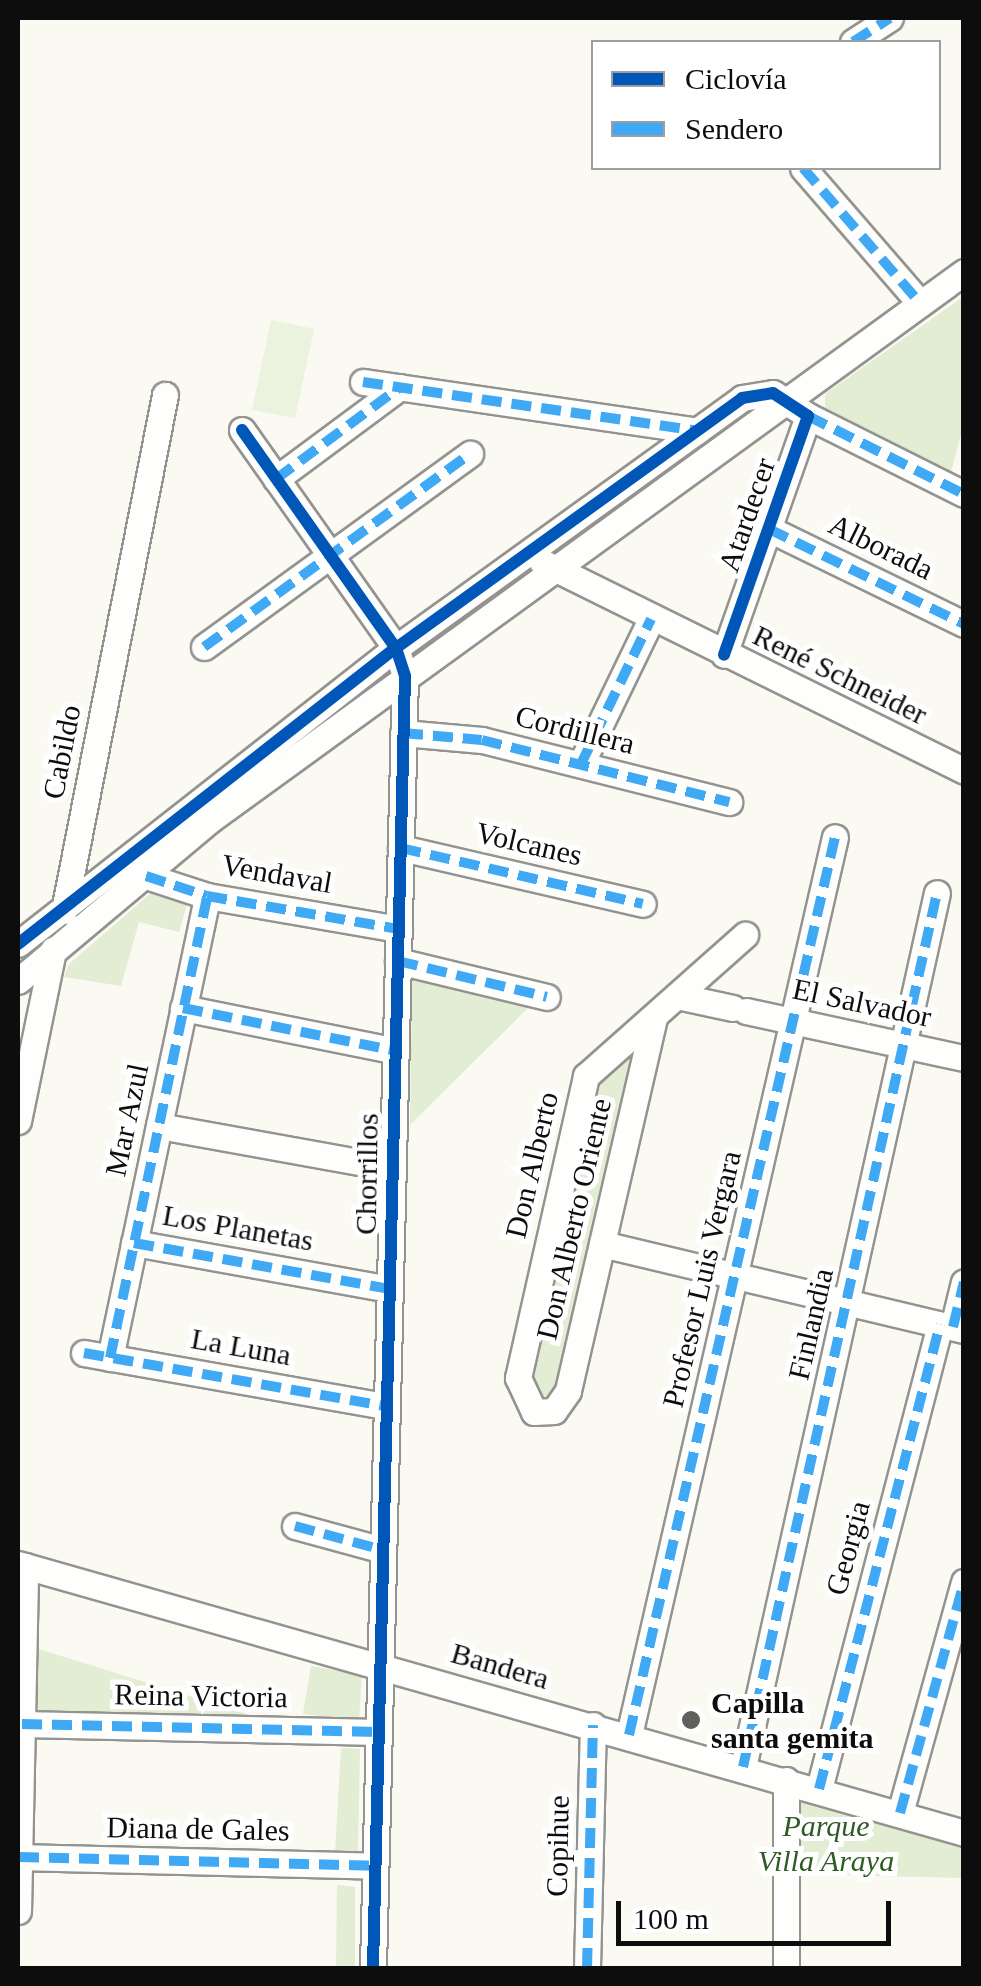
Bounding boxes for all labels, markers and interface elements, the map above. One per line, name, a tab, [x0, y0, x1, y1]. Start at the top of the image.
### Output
legend	[591, 40, 941, 170]
text: Ciclovía	[685, 62, 787, 95]
text: Sendero	[685, 112, 783, 145]
street label: Atardecer	[711, 453, 783, 577]
street label: Alborada	[823, 506, 939, 588]
street label: René Schneider	[747, 617, 933, 733]
street label: Cordillera	[512, 698, 638, 762]
street label: Cabildo	[35, 702, 89, 802]
street label: Volcanes	[472, 814, 586, 874]
street label: Vendaval	[219, 847, 335, 901]
street label: El Salvador	[789, 971, 935, 1035]
street label: Mar Azul	[97, 1060, 157, 1180]
street label: Don Alberto	[497, 1087, 567, 1243]
street label: Don Alberto Oriente	[529, 1094, 619, 1344]
street label: Chorrillos	[348, 1113, 386, 1235]
street label: Profesor Luis Vergara	[655, 1147, 749, 1411]
street label: Los Planetas	[160, 1197, 316, 1259]
street label: Finlandia	[781, 1265, 841, 1383]
street label: La Luna	[188, 1321, 294, 1373]
street label: Georgia	[818, 1497, 878, 1599]
street label: Bandera	[447, 1635, 553, 1697]
street label: Reina Victoria	[114, 1676, 288, 1716]
place label: Capilla santa gemita	[711, 1685, 873, 1756]
marker: Capilla santa gemita	[680, 1709, 702, 1731]
street label: Copihue	[539, 1795, 577, 1897]
park label: Parque Villa Araya	[758, 1808, 894, 1878]
street label: Diana de Gales	[106, 1809, 290, 1849]
scale bar	[621, 1881, 896, 1943]
text: 100 m	[633, 1902, 709, 1935]

